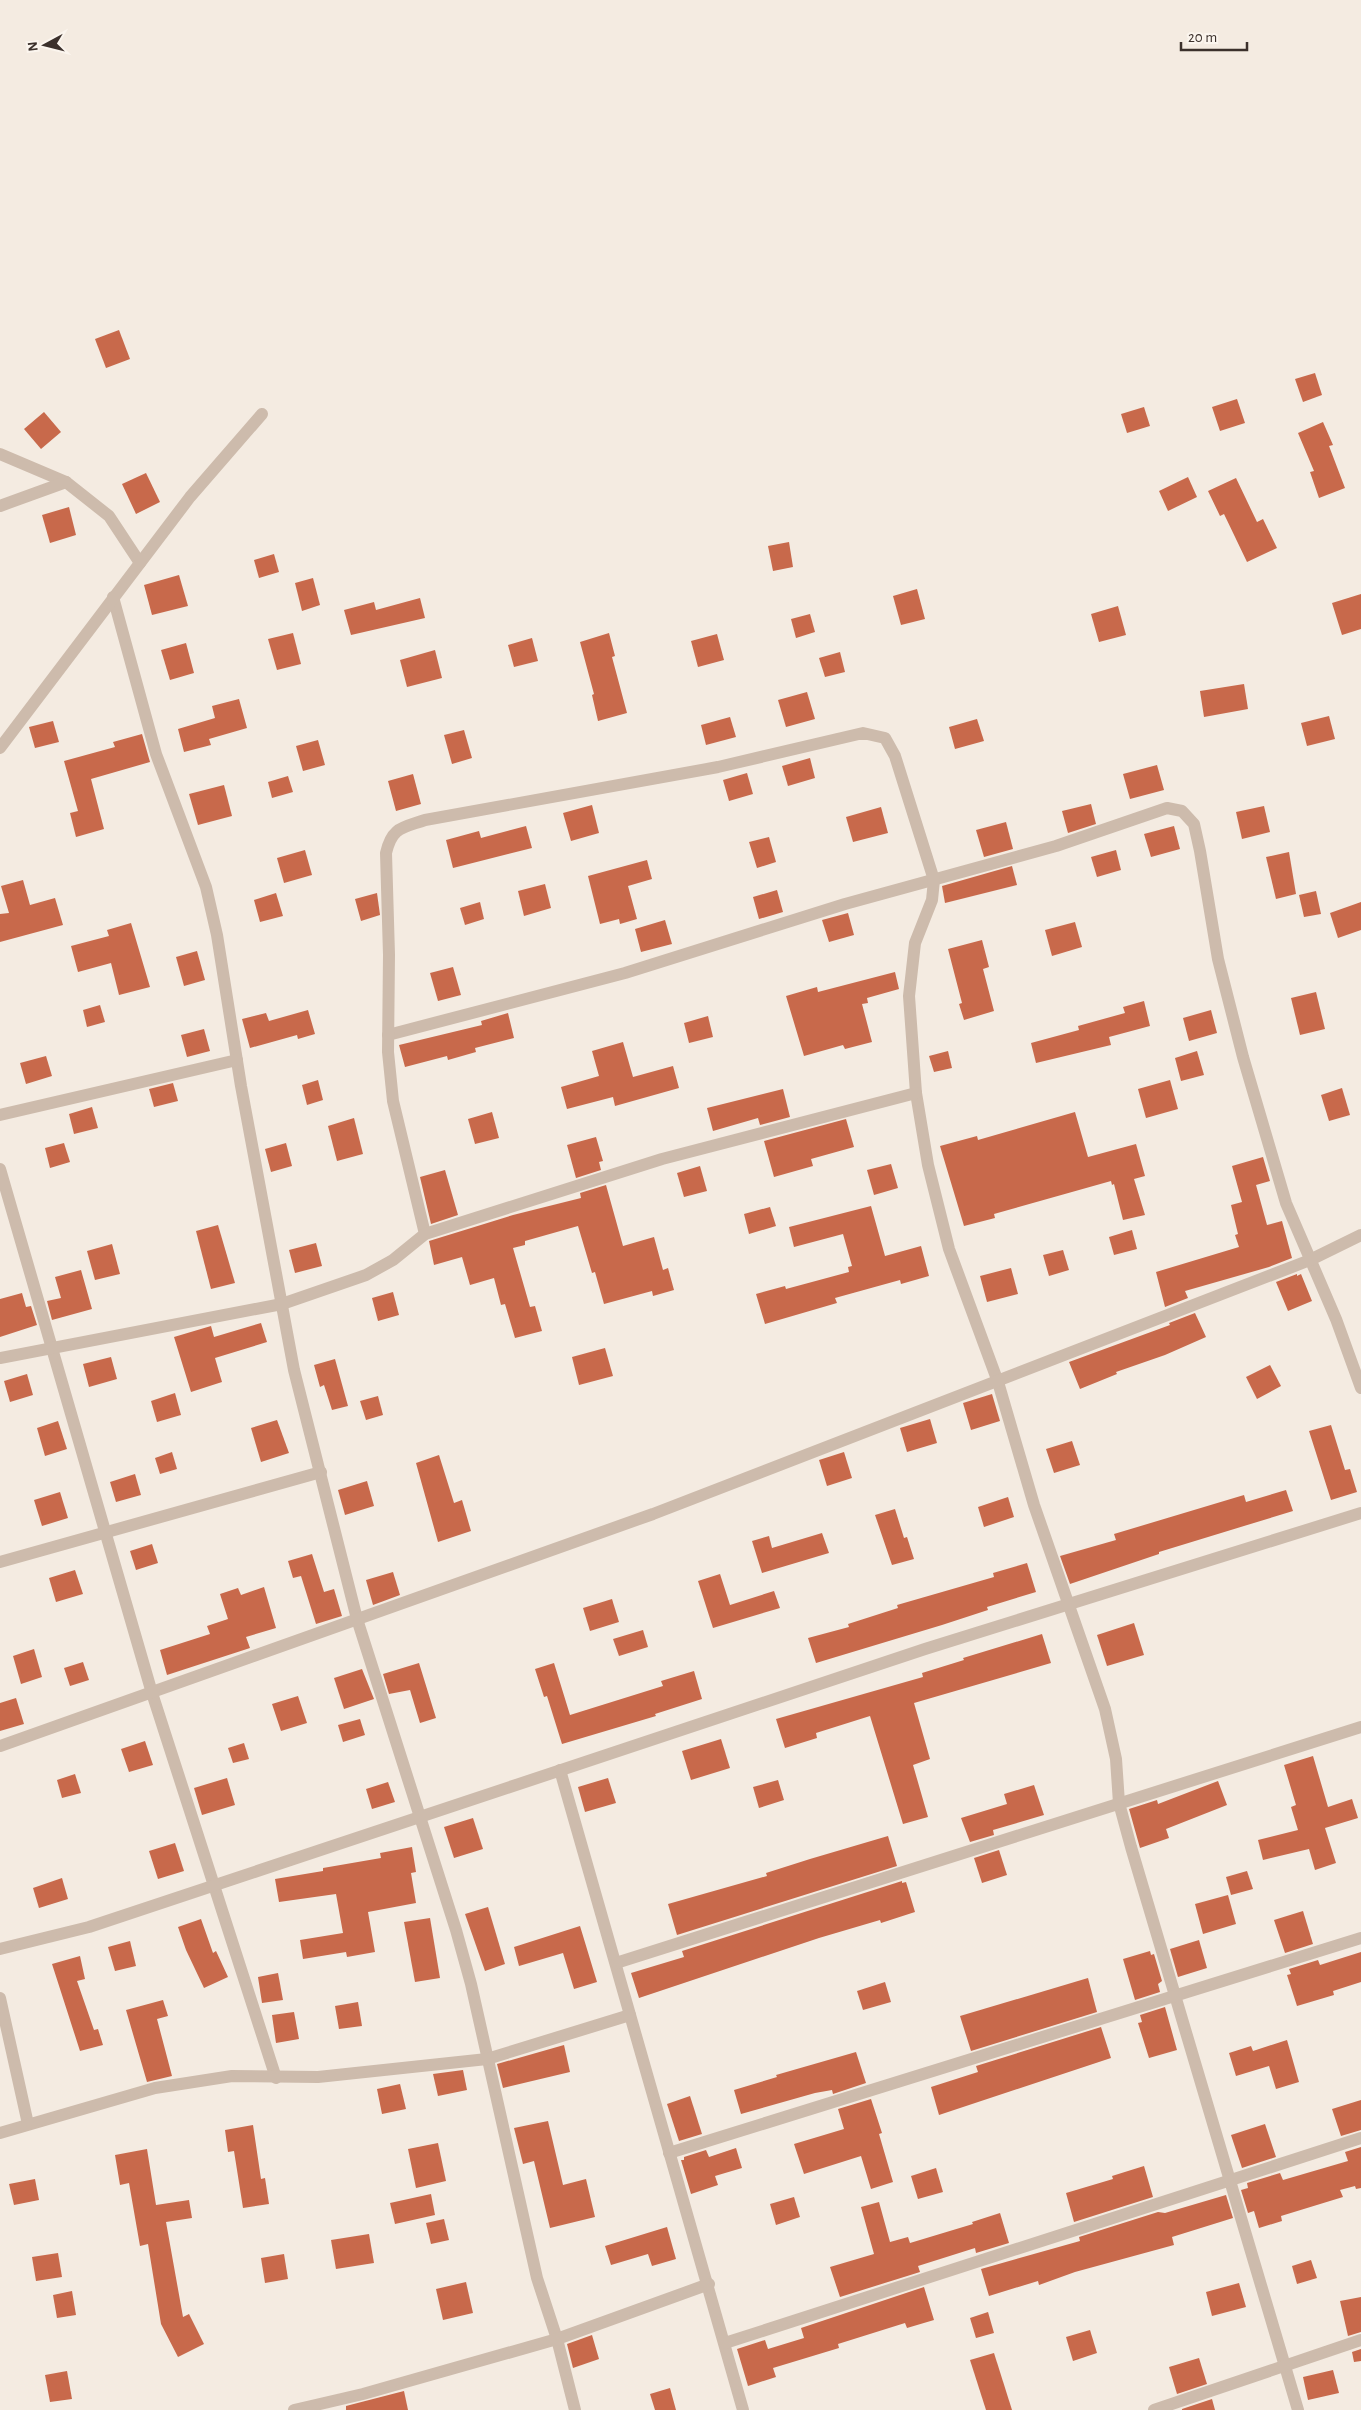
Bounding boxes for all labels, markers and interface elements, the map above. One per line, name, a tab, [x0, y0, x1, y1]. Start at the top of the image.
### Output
north arrow	[20, 20, 70, 70]
scale bar	[1181, 20, 1247, 52]
text: 20 m	[1188, 30, 1217, 45]
text: N	[26, 41, 41, 52]

